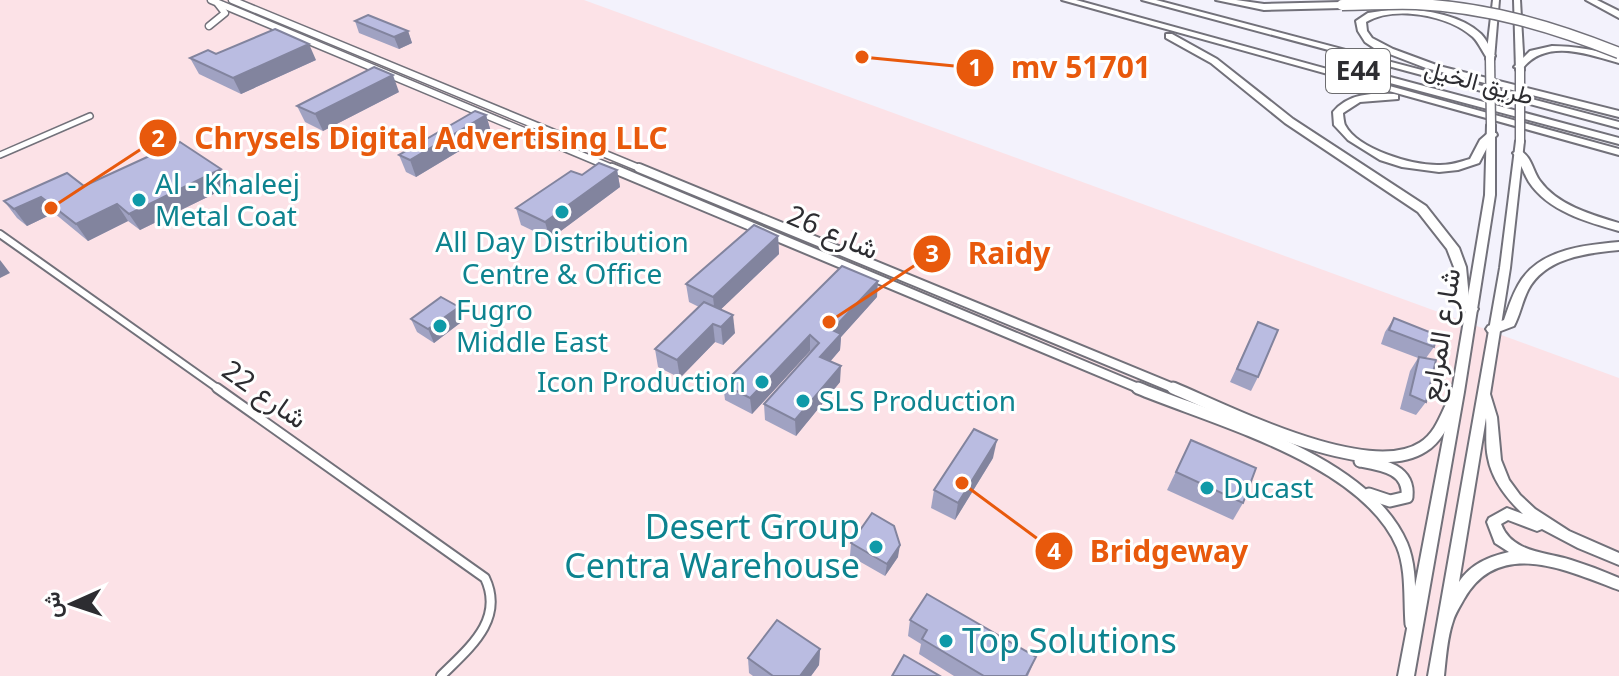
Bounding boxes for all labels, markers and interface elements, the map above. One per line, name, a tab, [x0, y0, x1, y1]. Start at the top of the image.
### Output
callout: mv 51701	[955, 41, 1167, 95]
text: mv 51701	[1011, 46, 1151, 87]
road number: E44	[1326, 49, 1390, 93]
text: 1	[968, 50, 982, 83]
street label: طريق الخيل	[1421, 51, 1538, 112]
callout: Chrysels Digital Advertising LLC	[138, 111, 684, 165]
text: Chrysels Digital Advertising LLC	[194, 117, 668, 158]
text: 2	[151, 121, 165, 154]
place label: Al - Khaleej Metal Coat	[155, 164, 300, 234]
marker: Al - Khaleej Metal Coat	[130, 191, 148, 209]
street label: شارع 26	[782, 195, 885, 268]
marker: All Day Distribution Centre & Office	[553, 203, 571, 221]
place label: All Day Distribution Centre & Office	[435, 222, 689, 292]
callout: Raidy	[912, 227, 1067, 281]
text: Raidy	[968, 232, 1051, 273]
text: 3	[925, 236, 939, 269]
street label: شارع المرابع	[1410, 265, 1470, 405]
place label: Fugro Middle East	[456, 290, 608, 360]
marker: Fugro Middle East	[431, 317, 449, 335]
street label: شارع 22	[215, 350, 316, 437]
place label: Icon Production	[537, 362, 746, 400]
marker: Icon Production	[753, 373, 771, 391]
place label: SLS Production	[819, 381, 1016, 419]
marker: SLS Production	[794, 392, 812, 410]
place label: Ducast	[1223, 468, 1313, 506]
marker: Ducast	[1198, 479, 1216, 497]
place label: Desert Group Centra Warehouse	[564, 503, 860, 588]
callout: Bridgeway	[1034, 524, 1264, 578]
text: Bridgeway	[1090, 530, 1249, 571]
text: 4	[1047, 534, 1061, 567]
marker: Desert Group Centra Warehouse	[867, 538, 885, 556]
north arrow	[32, 564, 112, 644]
text: ش	[35, 591, 67, 619]
place label: Top Solutions	[962, 617, 1177, 663]
marker: Top Solutions	[937, 632, 955, 650]

